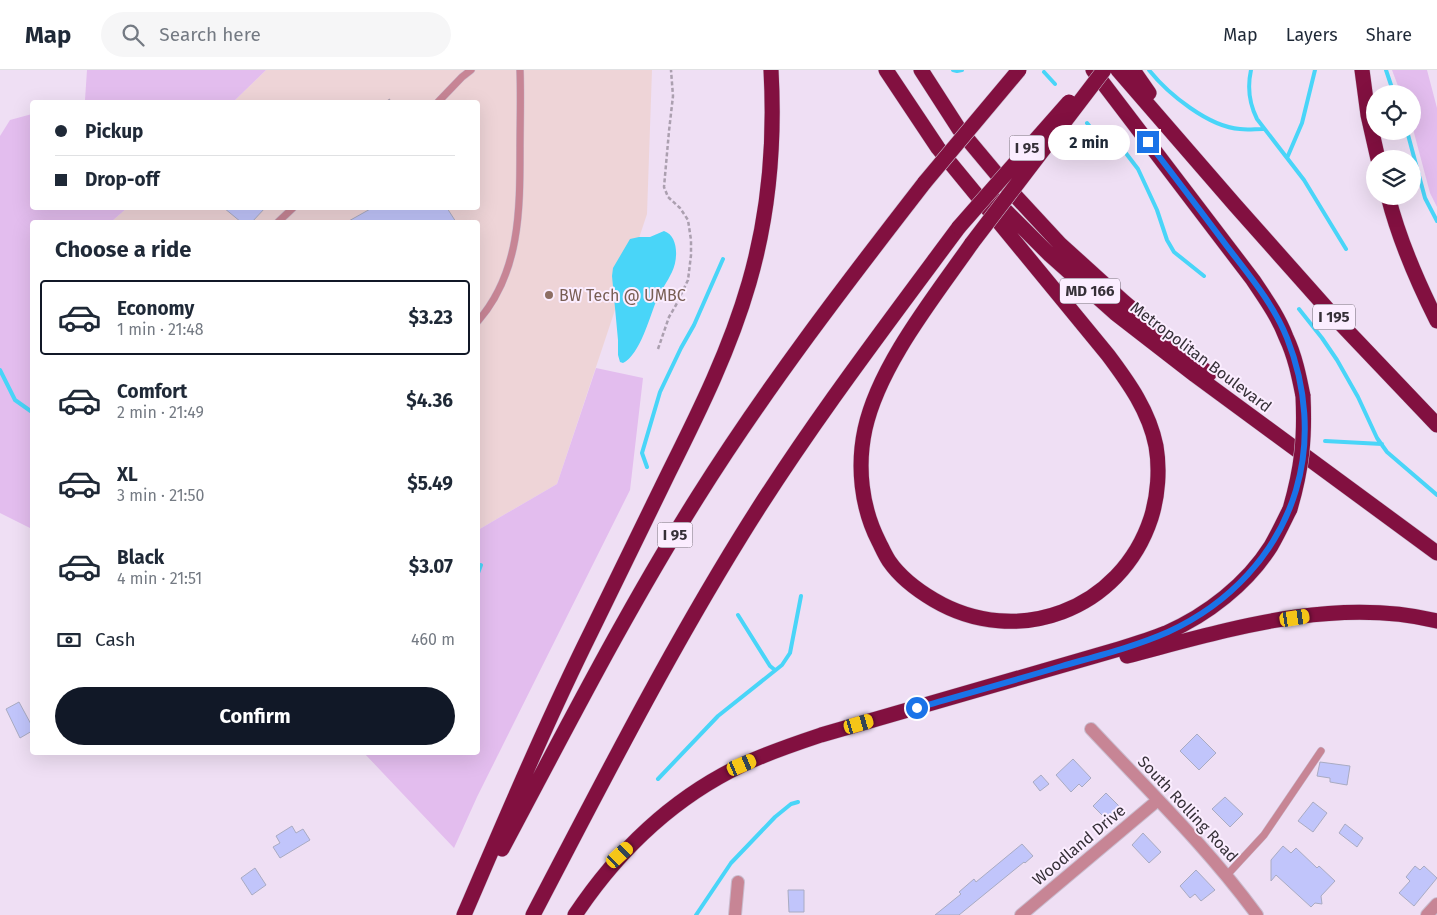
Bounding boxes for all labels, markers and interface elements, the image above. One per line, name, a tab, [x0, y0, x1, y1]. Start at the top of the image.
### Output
search box	[101, 12, 451, 57]
text: Map	[25, 21, 71, 49]
icon: search	[119, 21, 147, 49]
text: Search here	[159, 23, 261, 46]
text: Map	[1223, 24, 1258, 46]
text: Layers	[1286, 24, 1338, 46]
text: Share	[1366, 24, 1412, 46]
map controls	[1366, 85, 1421, 205]
button: locate	[1366, 85, 1421, 140]
text: Pickup	[85, 120, 143, 143]
callout: 2 min	[1048, 124, 1130, 160]
route end	[1137, 131, 1159, 153]
text: 2 min	[1069, 133, 1109, 152]
road number: I 95	[1010, 136, 1044, 160]
button: layers	[1366, 150, 1421, 205]
text: Drop-off	[85, 168, 159, 191]
text: Choose a ride	[55, 236, 191, 263]
road number: MD 166	[1060, 278, 1120, 304]
place label: BW Tech @ UMBC	[559, 286, 686, 305]
marker: BW Tech @ UMBC	[543, 289, 555, 301]
icon: car	[57, 295, 102, 340]
text: Economy	[117, 297, 194, 320]
street label: Metropolitan Boulevard	[1127, 298, 1275, 416]
road number: I 195	[1313, 304, 1355, 330]
text: $3.23	[409, 306, 453, 329]
text: 1 min · 21:48	[117, 320, 204, 339]
icon: car	[57, 378, 102, 423]
text: Comfort	[117, 380, 187, 403]
text: $4.36	[406, 389, 453, 412]
text: 2 min · 21:49	[117, 403, 204, 422]
icon: car	[57, 461, 102, 506]
text: XL	[117, 463, 138, 486]
text: $5.49	[407, 472, 453, 495]
text: 3 min · 21:50	[117, 486, 204, 505]
road number: I 95	[658, 522, 692, 548]
icon: car	[57, 544, 102, 589]
text: Black	[117, 546, 164, 569]
text: $3.07	[409, 555, 453, 578]
text: 4 min · 21:51	[117, 569, 202, 588]
car	[1279, 608, 1310, 628]
icon: cash	[55, 626, 83, 654]
text: Cash	[95, 628, 136, 651]
text: 460 m	[411, 630, 455, 649]
button: Confirm	[55, 687, 455, 745]
route start	[906, 697, 928, 719]
car	[842, 713, 875, 735]
car	[725, 752, 758, 778]
street label: South Rolling Road	[1134, 752, 1242, 866]
street label: Woodland Drive	[1029, 801, 1129, 889]
car	[603, 839, 636, 871]

